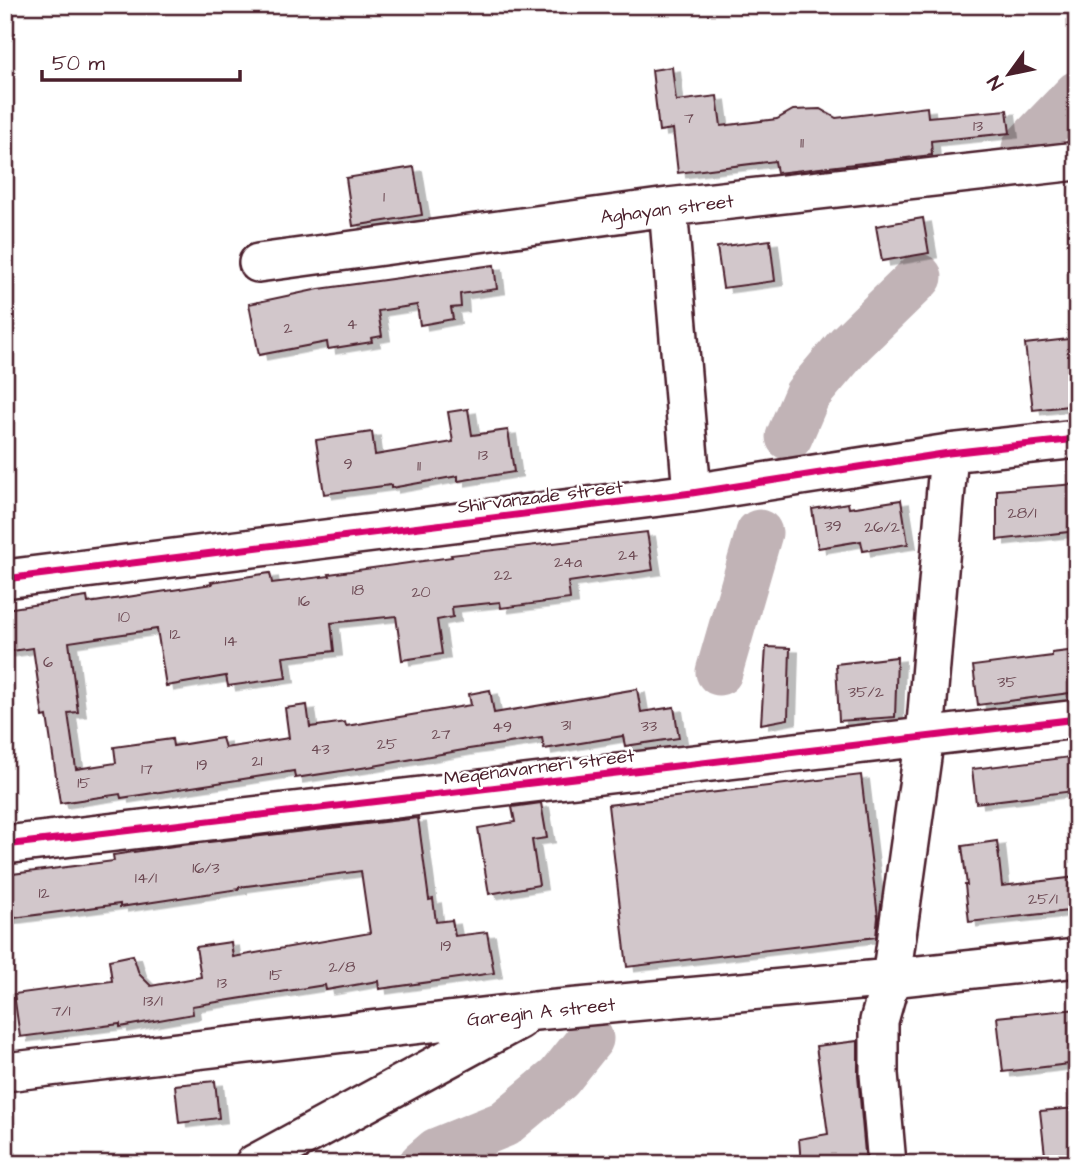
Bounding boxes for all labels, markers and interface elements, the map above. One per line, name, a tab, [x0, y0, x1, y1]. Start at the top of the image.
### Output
scale bar	[42, 38, 240, 82]
north arrow	[974, 38, 1044, 108]
text: 50 m	[52, 49, 106, 78]
text: N	[981, 70, 1011, 95]
house number: 7	[684, 107, 694, 129]
house number: 13	[973, 115, 983, 137]
house number: 11	[800, 132, 804, 154]
house number: 1	[383, 186, 385, 208]
street label: Aghayan street	[599, 188, 736, 232]
house number: 4	[347, 313, 358, 335]
house number: 2	[283, 317, 293, 339]
house number: 13	[478, 444, 488, 466]
house number: 9	[343, 453, 353, 475]
house number: 11	[417, 455, 421, 477]
street label: Shirvanzade street	[456, 474, 625, 521]
house number: 28/1	[1008, 502, 1036, 524]
house number: 39	[824, 515, 842, 537]
house number: 26/2	[864, 516, 900, 538]
house number: 24	[618, 544, 638, 566]
house number: 24a	[554, 551, 582, 573]
house number: 22	[494, 564, 512, 586]
house number: 18	[352, 579, 364, 601]
house number: 20	[411, 581, 431, 603]
house number: 16	[298, 590, 310, 612]
house number: 10	[118, 606, 130, 628]
house number: 12	[169, 623, 181, 645]
house number: 14	[225, 630, 238, 652]
house number: 6	[43, 651, 53, 673]
house number: 35	[997, 671, 1017, 693]
house number: 35/2	[848, 681, 884, 703]
house number: 31	[561, 714, 571, 736]
house number: 33	[641, 715, 657, 737]
house number: 49	[492, 716, 512, 738]
house number: 27	[432, 723, 451, 745]
house number: 25	[377, 733, 398, 755]
house number: 43	[310, 738, 330, 760]
street label: Meqenavarneri street	[442, 742, 636, 793]
house number: 21	[251, 750, 263, 772]
house number: 19	[196, 754, 208, 776]
house number: 17	[141, 758, 153, 780]
house number: 15	[77, 772, 91, 794]
house number: 16/3	[192, 857, 220, 879]
house number: 14/1	[135, 867, 157, 889]
house number: 12	[38, 882, 50, 904]
house number: 25/1	[1028, 888, 1058, 910]
house number: 19	[440, 935, 452, 957]
house number: 2/8	[329, 956, 355, 978]
house number: 15	[269, 964, 283, 986]
house number: 13	[217, 972, 227, 994]
house number: 13/1	[143, 990, 163, 1012]
street label: Garegin A street	[466, 991, 617, 1035]
house number: 7/1	[51, 1000, 71, 1022]

